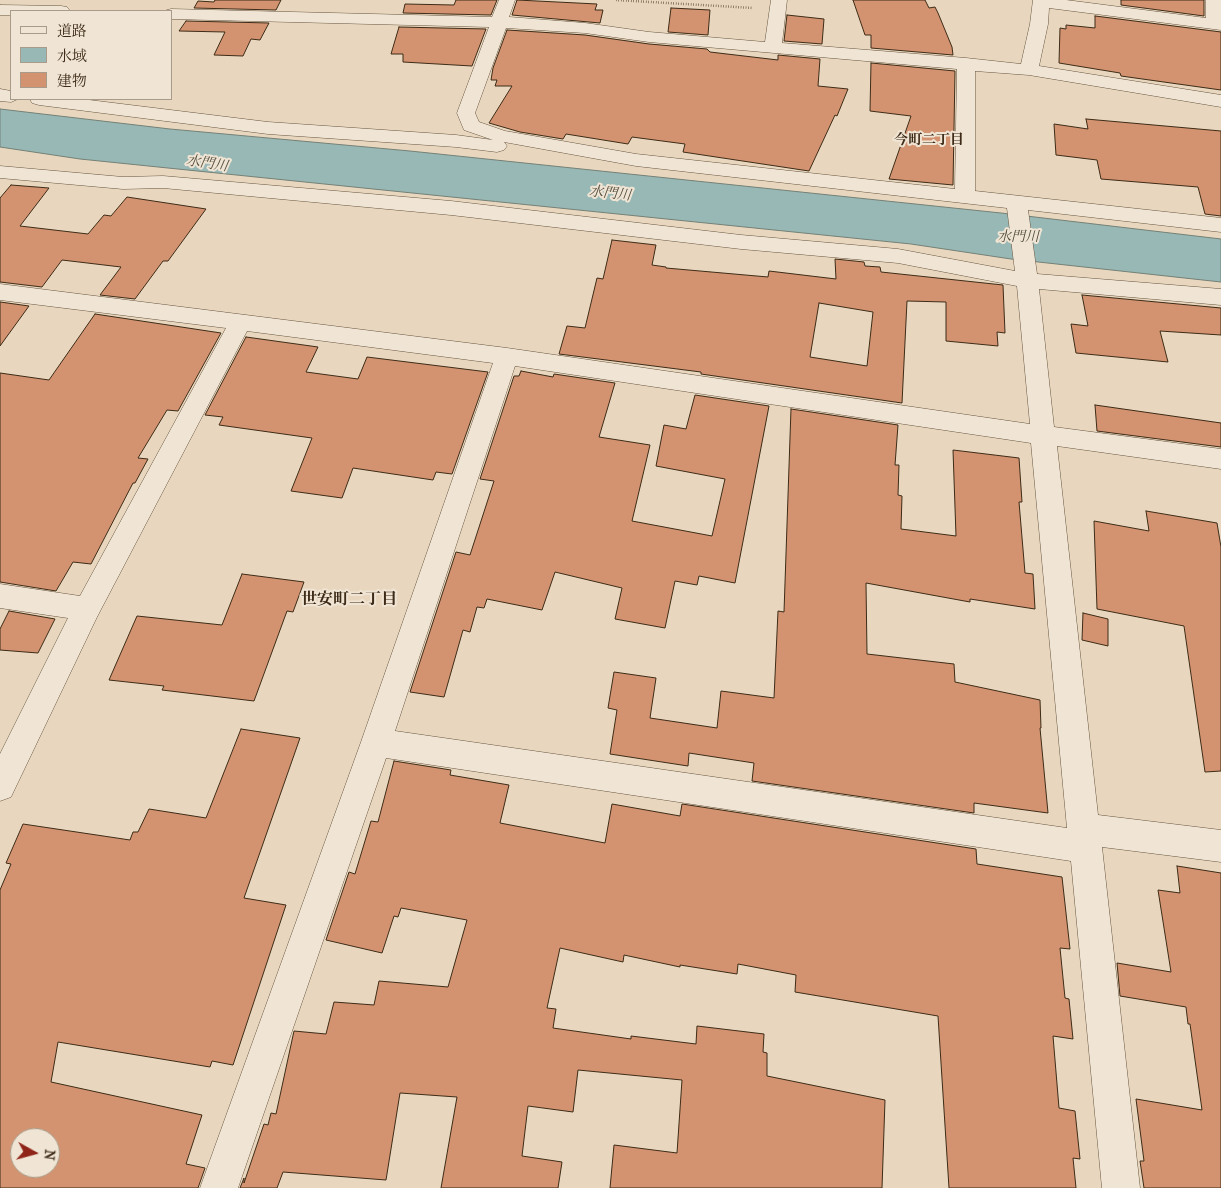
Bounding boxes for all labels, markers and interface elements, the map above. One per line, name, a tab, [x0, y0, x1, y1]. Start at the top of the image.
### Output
legend	[10, 10, 172, 100]
text: 道路	[57, 22, 87, 40]
text: 水域	[57, 47, 87, 65]
text: 建物	[57, 72, 87, 90]
district label: 今町二丁目	[894, 133, 964, 149]
water label: 水門川	[185, 152, 229, 176]
water label: 水門川	[588, 183, 632, 205]
water label: 水門川	[997, 230, 1039, 246]
district label: 世安町二丁目	[301, 590, 397, 610]
north arrow	[10, 1128, 60, 1178]
text: N	[40, 1148, 58, 1161]

